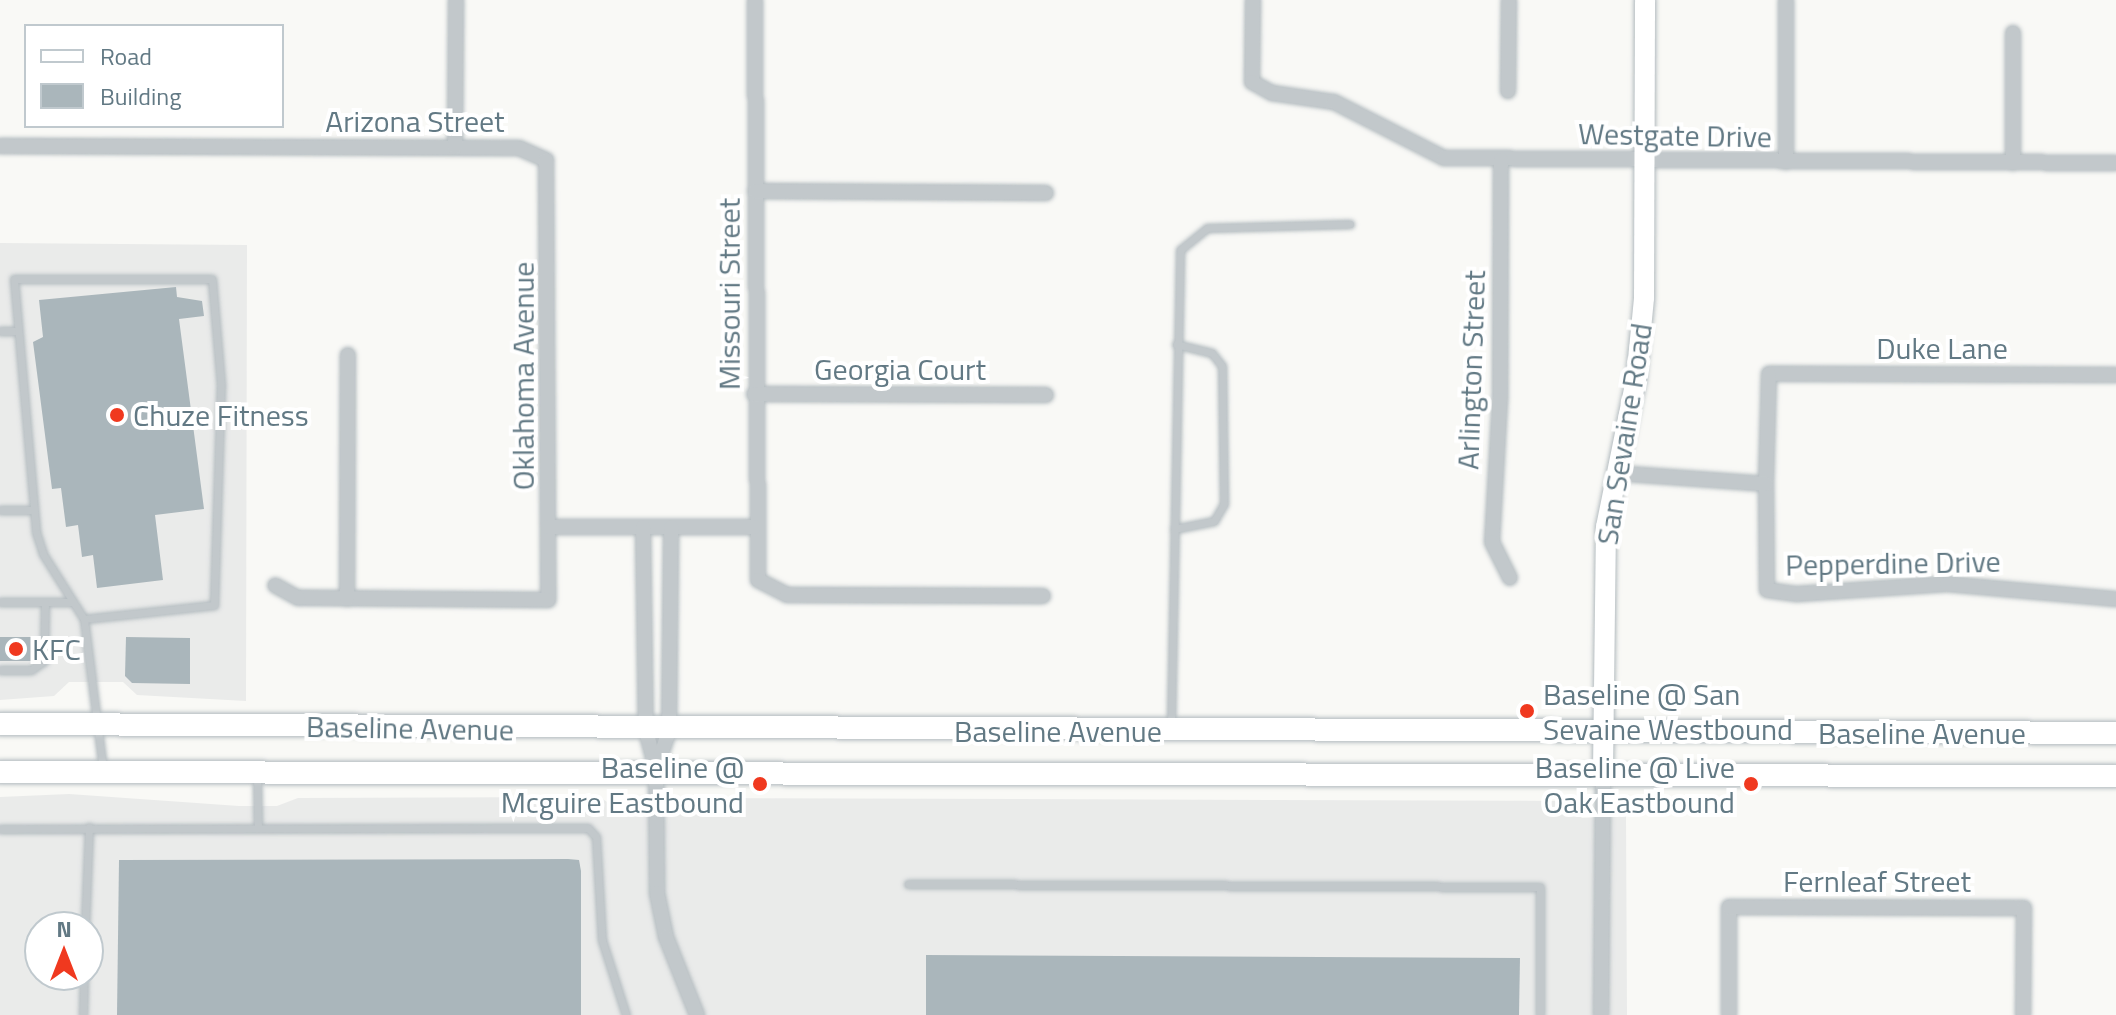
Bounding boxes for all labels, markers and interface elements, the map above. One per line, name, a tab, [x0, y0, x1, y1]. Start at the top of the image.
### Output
legend	[24, 24, 284, 128]
text: Road	[100, 38, 152, 74]
text: Building	[100, 78, 182, 114]
street label: Arizona Street	[325, 103, 505, 139]
street label: Westgate Drive	[1578, 115, 1772, 155]
street label: Missouri Street	[711, 198, 747, 390]
street label: Oklahoma Avenue	[505, 262, 541, 490]
street label: Arlington Street	[1450, 270, 1492, 470]
street label: San Sevaine Road	[1589, 321, 1659, 547]
street label: Duke Lane	[1876, 330, 2008, 366]
street label: Georgia Court	[814, 351, 986, 387]
place label: Chuze Fitness	[133, 397, 309, 433]
marker: Chuze Fitness	[108, 406, 126, 424]
street label: Pepperdine Drive	[1785, 543, 2001, 583]
place label: KFC	[32, 631, 81, 667]
marker: KFC	[7, 640, 25, 658]
place label: Baseline @ San Sevaine Westbound	[1543, 676, 1793, 746]
marker: Baseline @ San Sevaine Westbound	[1518, 702, 1536, 720]
street label: Baseline Avenue	[306, 708, 514, 748]
street label: Baseline Avenue	[954, 713, 1162, 749]
street label: Baseline Avenue	[1818, 715, 2026, 751]
place label: Baseline @ Mcguire Eastbound	[501, 749, 744, 820]
place label: Baseline @ Live Oak Eastbound	[1535, 749, 1735, 820]
marker: Baseline @ Mcguire Eastbound	[751, 775, 769, 793]
marker: Baseline @ Live Oak Eastbound	[1742, 775, 1760, 793]
street label: Fernleaf Street	[1783, 863, 1971, 899]
north arrow	[24, 911, 104, 991]
text: N	[56, 912, 72, 946]

